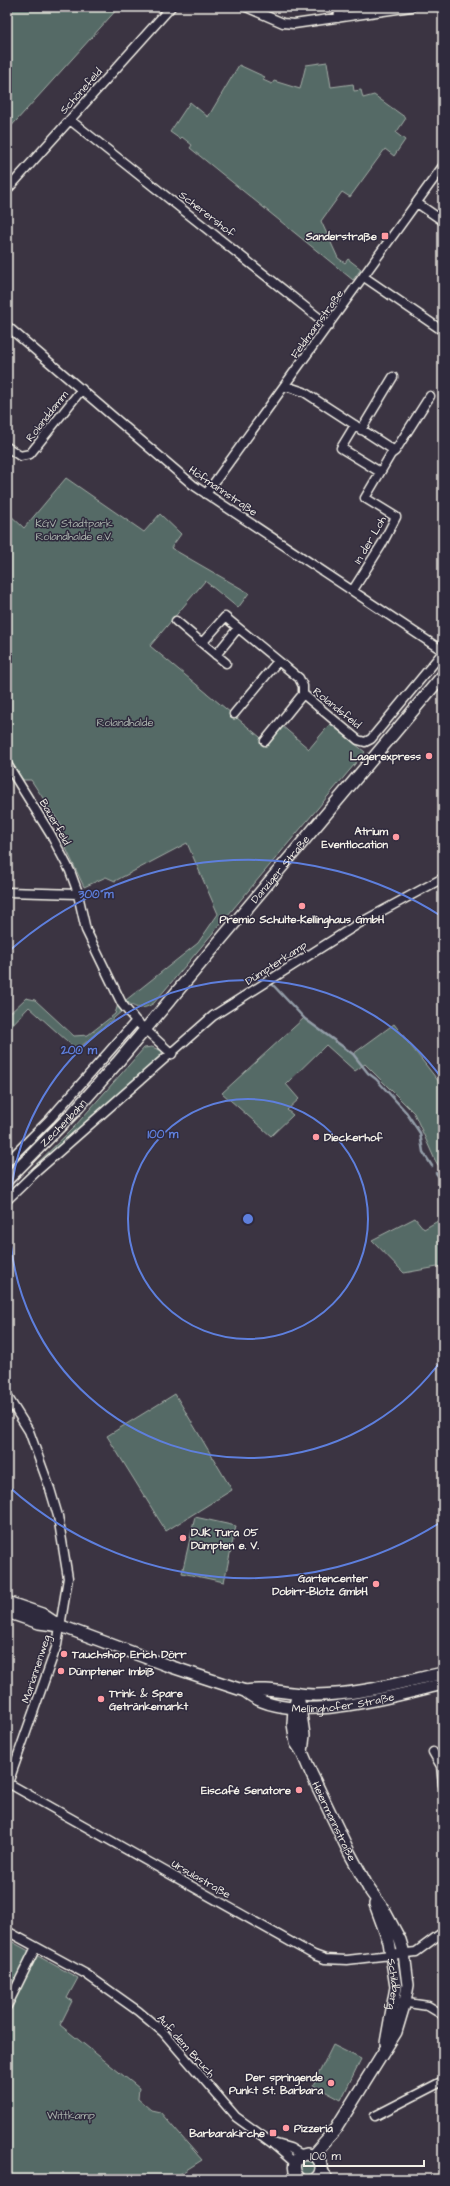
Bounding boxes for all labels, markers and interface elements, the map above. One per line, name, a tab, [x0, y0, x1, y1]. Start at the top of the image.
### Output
street label: Schönefeld	[56, 65, 106, 117]
street label: Scherershof	[176, 187, 238, 241]
place label: Sanderstraße	[305, 229, 377, 244]
marker: Sanderstraße	[380, 231, 390, 241]
street label: Feldmannstraße	[287, 287, 347, 361]
street label: Rolanddamm	[22, 387, 72, 445]
street label: Höfmannstraße	[186, 462, 260, 520]
street label: In der Loh	[350, 513, 390, 567]
park label: KGV Stadtpark Rolandhalde e.V.	[35, 516, 113, 544]
street label: Rolandsfeld	[310, 684, 364, 732]
park label: Rolandhalde	[97, 715, 153, 730]
place label: Lagerexpress	[350, 749, 421, 766]
marker: Lagerexpress	[424, 751, 434, 761]
street label: Bauerfeld	[36, 796, 74, 848]
place label: Atrium Eventlocation	[322, 824, 388, 852]
street label: Danziger Straße	[247, 832, 313, 906]
marker: Atrium Eventlocation	[391, 832, 401, 842]
text: 300 m	[77, 886, 114, 903]
marker: Premio Schulte-Kellinghaus GmbH	[297, 901, 307, 911]
place label: Premio Schulte-Kellinghaus GmbH	[220, 912, 385, 929]
street label: Dümpterkamp	[242, 937, 310, 989]
text: 200 m	[60, 1042, 98, 1059]
street label: Zechenbahn	[36, 1095, 90, 1150]
text: 100 m	[148, 1126, 179, 1143]
place label: Dieckerhof	[324, 1130, 383, 1145]
marker: Dieckerhof	[311, 1132, 321, 1142]
centre of rings	[241, 1212, 255, 1226]
place label: DJK Tura 05 Dümpten e. V.	[191, 1525, 260, 1554]
marker: DJK Tura 05 Dümpten e. V.	[178, 1533, 188, 1543]
place label: Gartencenter Dobirr-Blotz GmbH	[272, 1571, 369, 1599]
marker: Gartencenter Dobirr-Blotz GmbH	[371, 1579, 381, 1589]
street label: Mariannenweg	[18, 1633, 55, 1705]
place label: Tauchshop Erich Dörr	[71, 1647, 188, 1663]
marker: Tauchshop Erich Dörr	[59, 1649, 69, 1659]
place label: Dümptener Imbiß	[69, 1664, 155, 1680]
marker: Dümptener Imbiß	[56, 1666, 66, 1676]
place label: Trink & Spare Getränkemarkt	[108, 1686, 189, 1714]
street label: Mellinghofer Straße	[291, 1689, 396, 1717]
marker: Trink & Spare Getränkemarkt	[96, 1694, 106, 1704]
street label: Heiermannstraße	[309, 1779, 360, 1864]
place label: Eiscafé Senatore	[201, 1783, 291, 1798]
marker: Eiscafé Senatore	[294, 1785, 304, 1795]
street label: Ursulastraße	[169, 1856, 233, 1902]
street label: Schildberg	[383, 1957, 404, 2011]
street label: Auf dem Bruch	[154, 2011, 219, 2081]
place label: Der springende Punkt St. Barbara	[229, 2070, 323, 2098]
marker: Der springende Punkt St. Barbara	[326, 2078, 336, 2088]
park label: Wittkamp	[47, 2108, 95, 2123]
place label: Pizzeria	[294, 2121, 333, 2136]
marker: Pizzeria	[281, 2123, 291, 2133]
place label: Barbarakirche	[189, 2126, 265, 2141]
marker: Barbarakirche	[268, 2128, 278, 2138]
scale bar	[304, 2142, 424, 2168]
text: 100 m	[310, 2148, 341, 2165]

